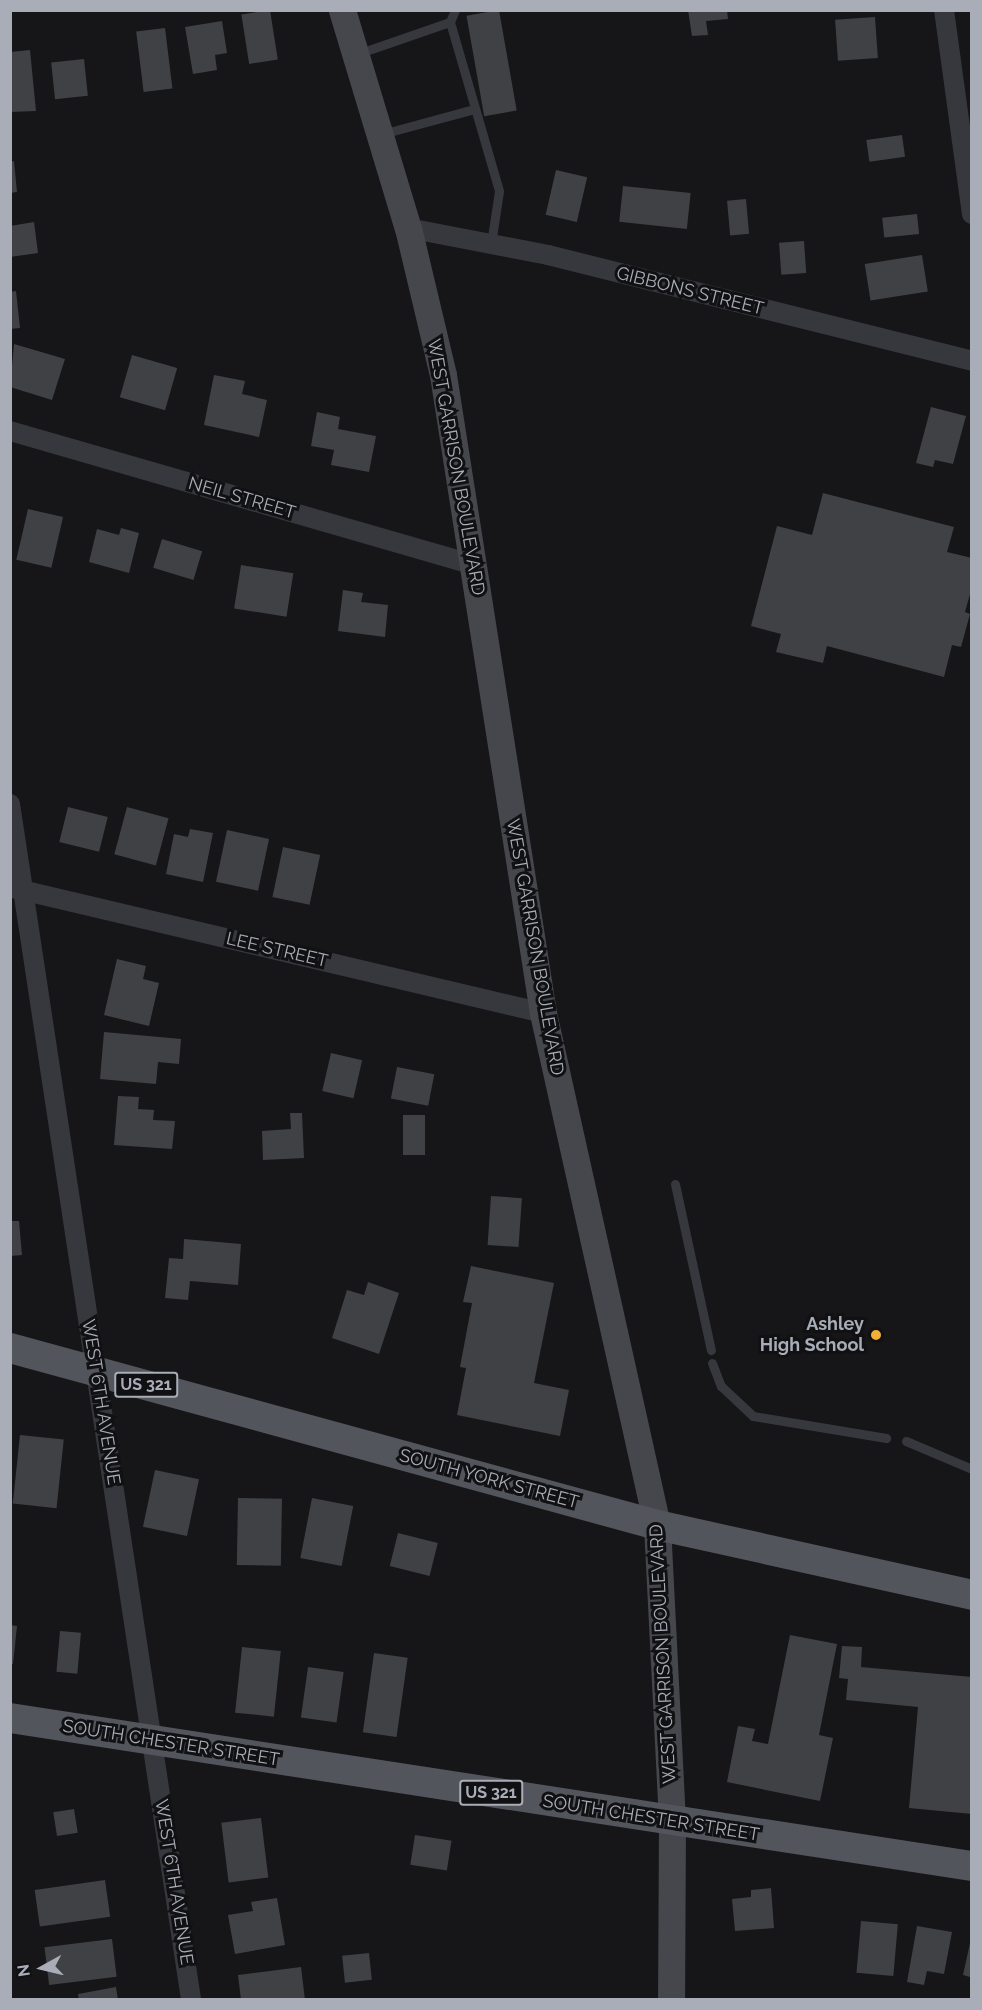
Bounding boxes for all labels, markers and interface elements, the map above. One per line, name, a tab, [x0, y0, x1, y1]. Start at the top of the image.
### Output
street label: GIBBONS STREET	[614, 262, 766, 320]
street label: WEST GARRISON BOULEVARD	[423, 337, 489, 597]
street label: NEIL STREET	[186, 472, 298, 524]
street label: WEST GARRISON BOULEVARD	[502, 817, 568, 1077]
street label: LEE STREET	[224, 928, 330, 972]
place label: Ashley High School	[760, 1314, 864, 1356]
street label: WEST 6TH AVENUE	[77, 1317, 125, 1487]
marker: Ashley High School	[869, 1328, 883, 1342]
road number: US 321	[113, 1372, 179, 1398]
street label: SOUTH YORK STREET	[396, 1445, 582, 1513]
street label: WEST GARRISON BOULEVARD	[645, 1523, 681, 1785]
street label: SOUTH CHESTER STREET	[61, 1715, 281, 1771]
road number: US 321	[458, 1780, 524, 1806]
street label: SOUTH CHESTER STREET	[541, 1790, 761, 1846]
street label: WEST 6TH AVENUE	[150, 1797, 198, 1967]
north arrow	[12, 1938, 72, 1998]
text: N	[13, 1963, 34, 1978]

